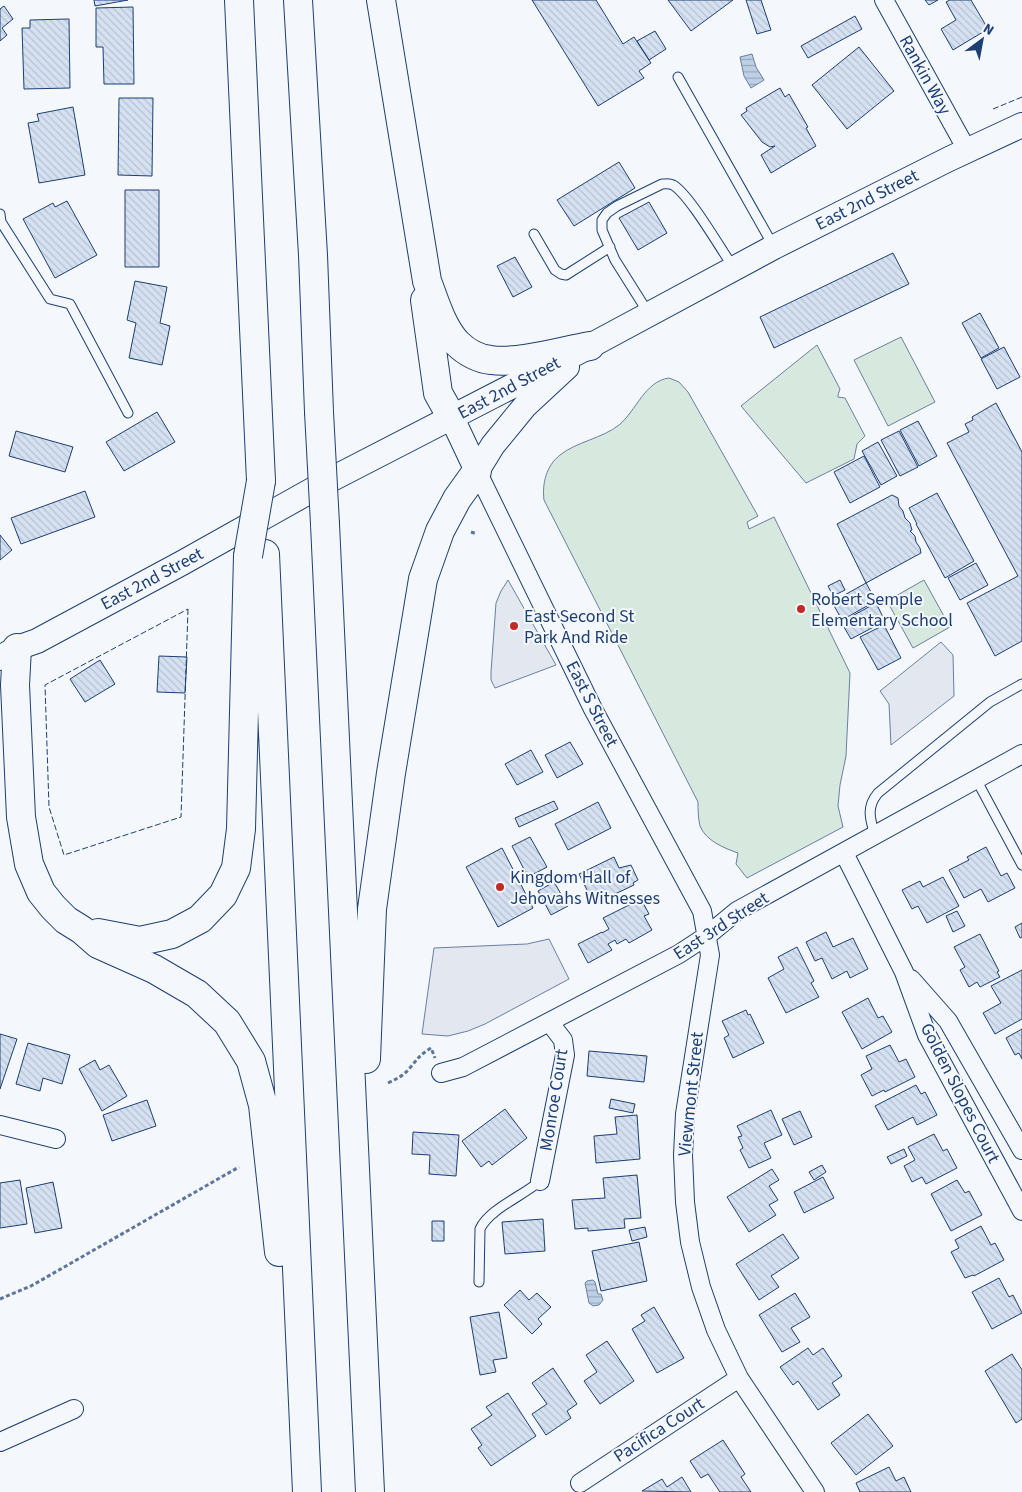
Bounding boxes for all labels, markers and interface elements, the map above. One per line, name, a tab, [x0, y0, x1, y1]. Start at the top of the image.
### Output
north arrow	[957, 15, 1007, 65]
text: N	[979, 19, 998, 41]
street label: Rankin Way	[893, 31, 957, 120]
street label: East 2nd Street	[811, 163, 923, 237]
street label: East 2nd Street	[453, 350, 565, 426]
street label: East 2nd Street	[96, 541, 208, 617]
place label: Robert Semple Elementary School	[811, 587, 953, 633]
marker: Robert Semple Elementary School	[795, 603, 807, 615]
place label: East Second St Park And Ride	[524, 604, 634, 650]
marker: East Second St Park And Ride	[508, 620, 520, 632]
street label: East S Street	[560, 657, 624, 751]
place label: Kingdom Hall of Jehovahs Witnesses	[510, 865, 660, 911]
marker: Kingdom Hall of Jehovahs Witnesses	[494, 881, 506, 893]
street label: East 3rd Street	[668, 886, 774, 966]
street label: Golden Slopes Court	[914, 1019, 1006, 1167]
street label: Viewmont Street	[672, 1031, 710, 1157]
street label: Monroe Court	[534, 1047, 574, 1153]
street label: Pacifica Court	[609, 1391, 709, 1469]

